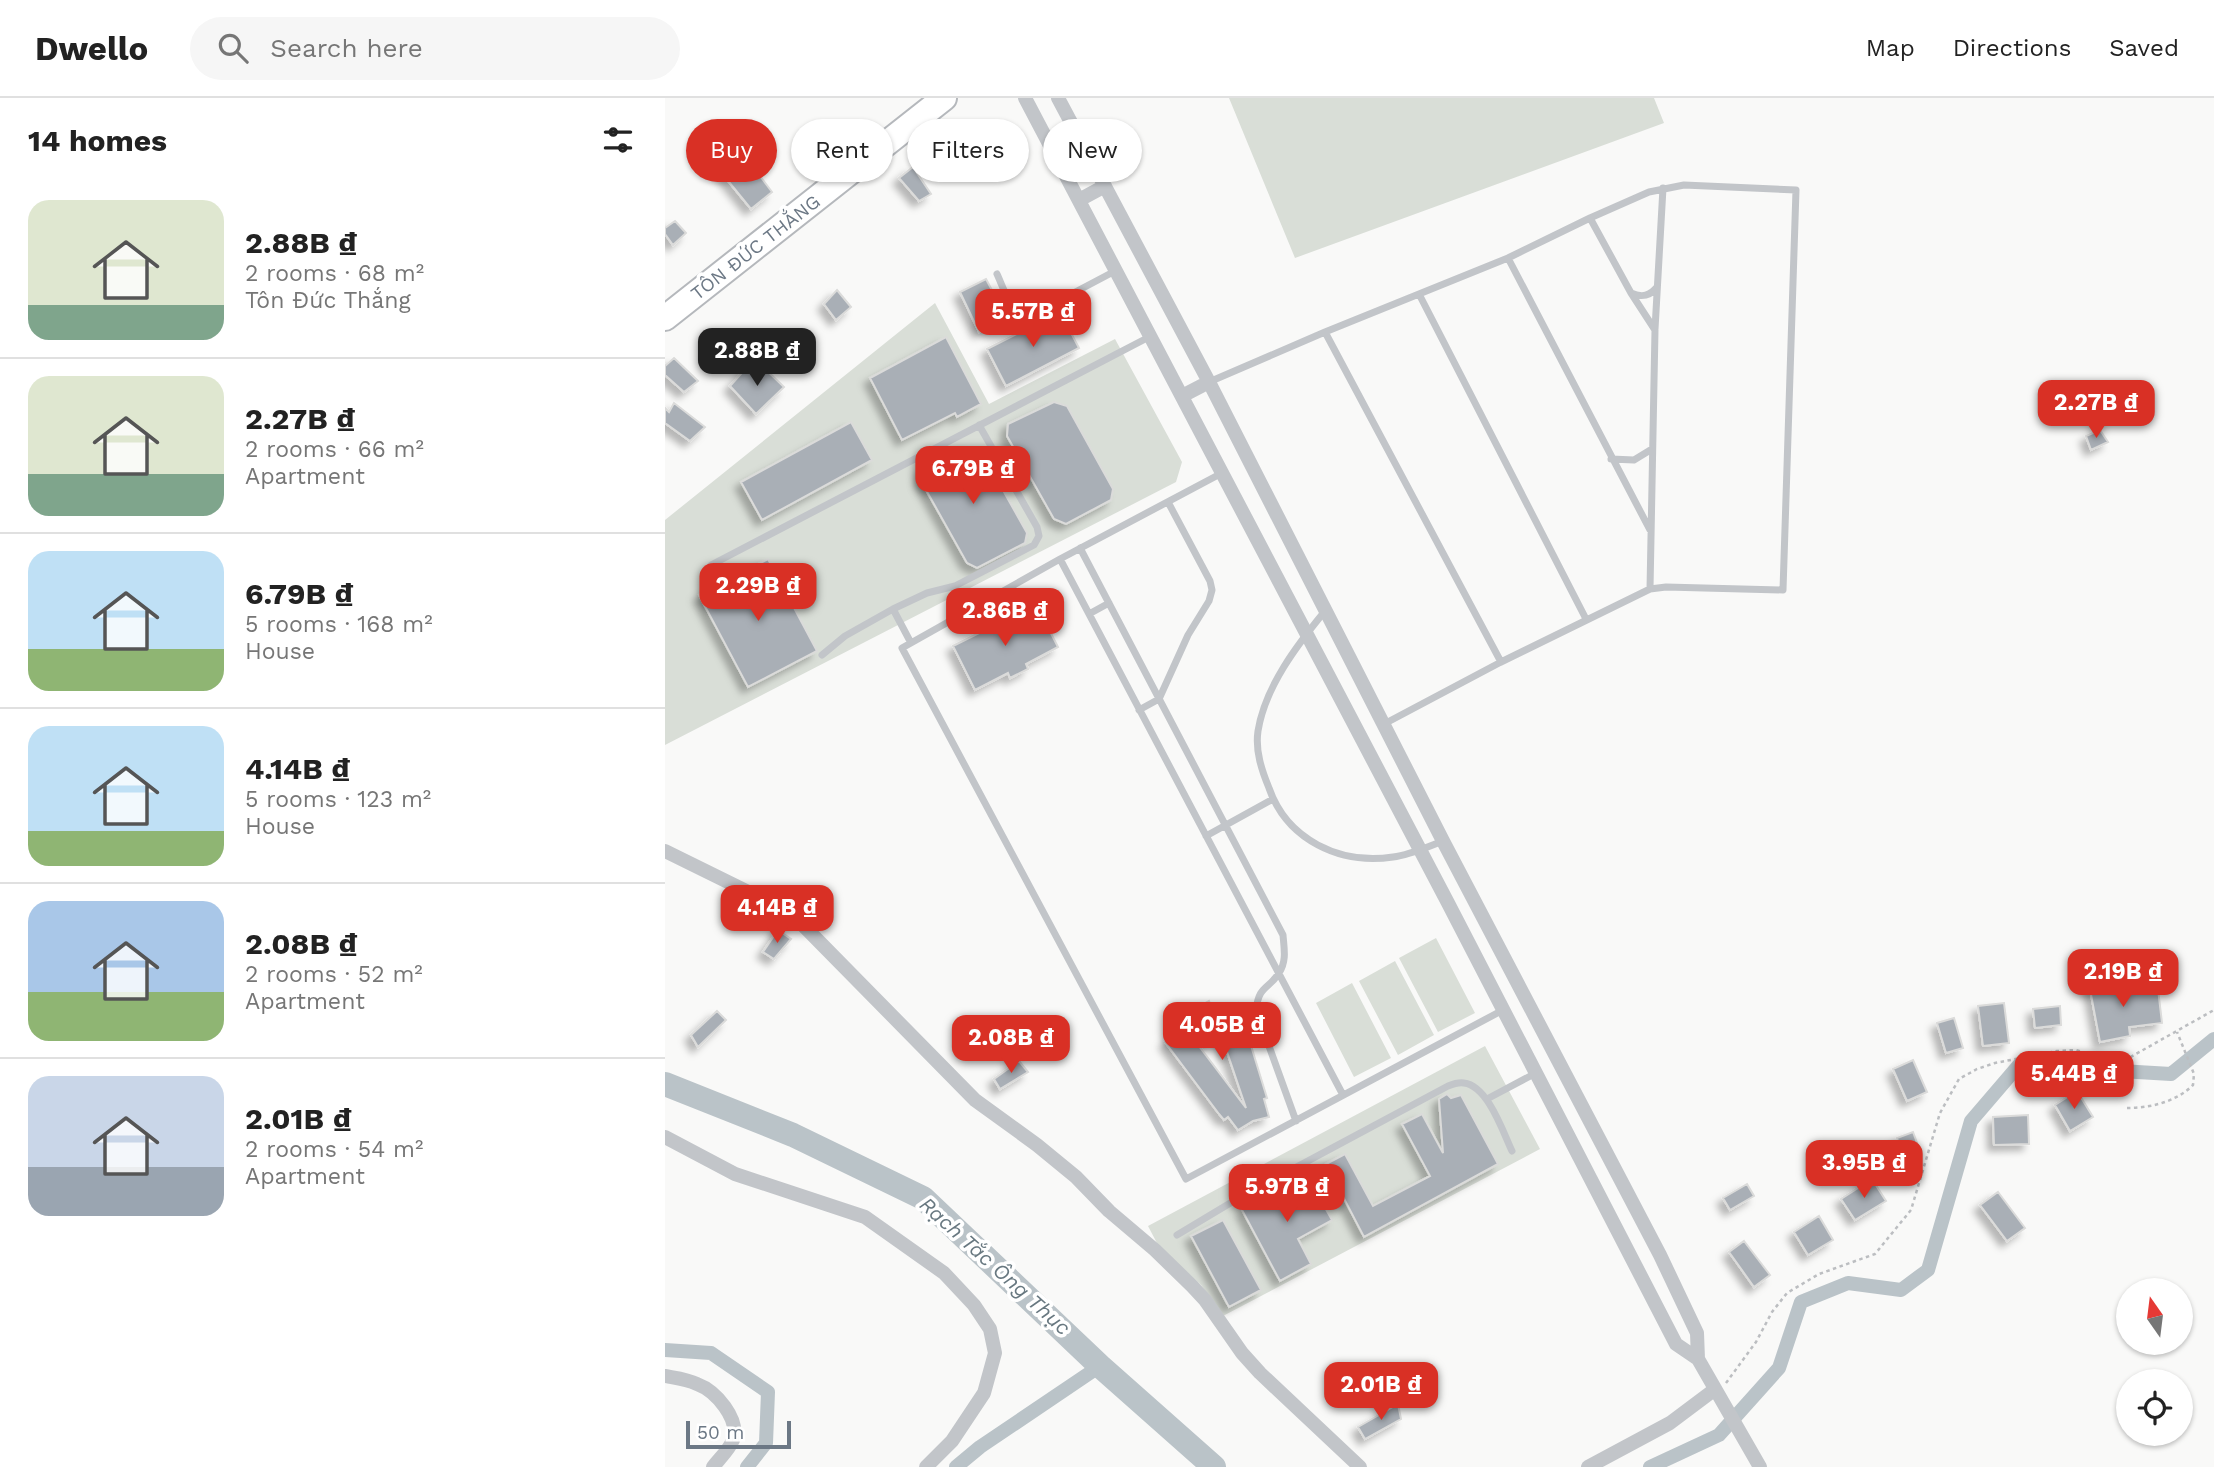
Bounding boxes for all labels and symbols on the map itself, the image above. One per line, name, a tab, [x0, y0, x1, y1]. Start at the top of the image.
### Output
street label: TÔN ĐỨC THẮNG	[685, 188, 825, 305]
pin: 5.57B ₫	[968, 289, 1098, 349]
pin: 2.88B ₫	[692, 328, 822, 388]
pin: 2.27B ₫	[2031, 380, 2161, 440]
pin: 6.79B ₫	[908, 446, 1038, 506]
pin: 2.29B ₫	[693, 564, 823, 623]
pin: 2.86B ₫	[940, 588, 1070, 648]
pin: 4.14B ₫	[712, 886, 842, 945]
pin: 2.19B ₫	[2058, 950, 2188, 1009]
pin: 4.05B ₫	[1157, 1002, 1287, 1062]
pin: 2.08B ₫	[946, 1016, 1076, 1075]
pin: 5.44B ₫	[2009, 1052, 2139, 1111]
pin: 3.95B ₫	[1799, 1140, 1929, 1200]
pin: 5.97B ₫	[1222, 1164, 1352, 1224]
water label: Rạch Tắc Ông Thục	[915, 1191, 1076, 1340]
north arrow	[2116, 1278, 2193, 1354]
pin: 2.01B ₫	[1316, 1362, 1446, 1422]
scale bar	[686, 1418, 791, 1450]

